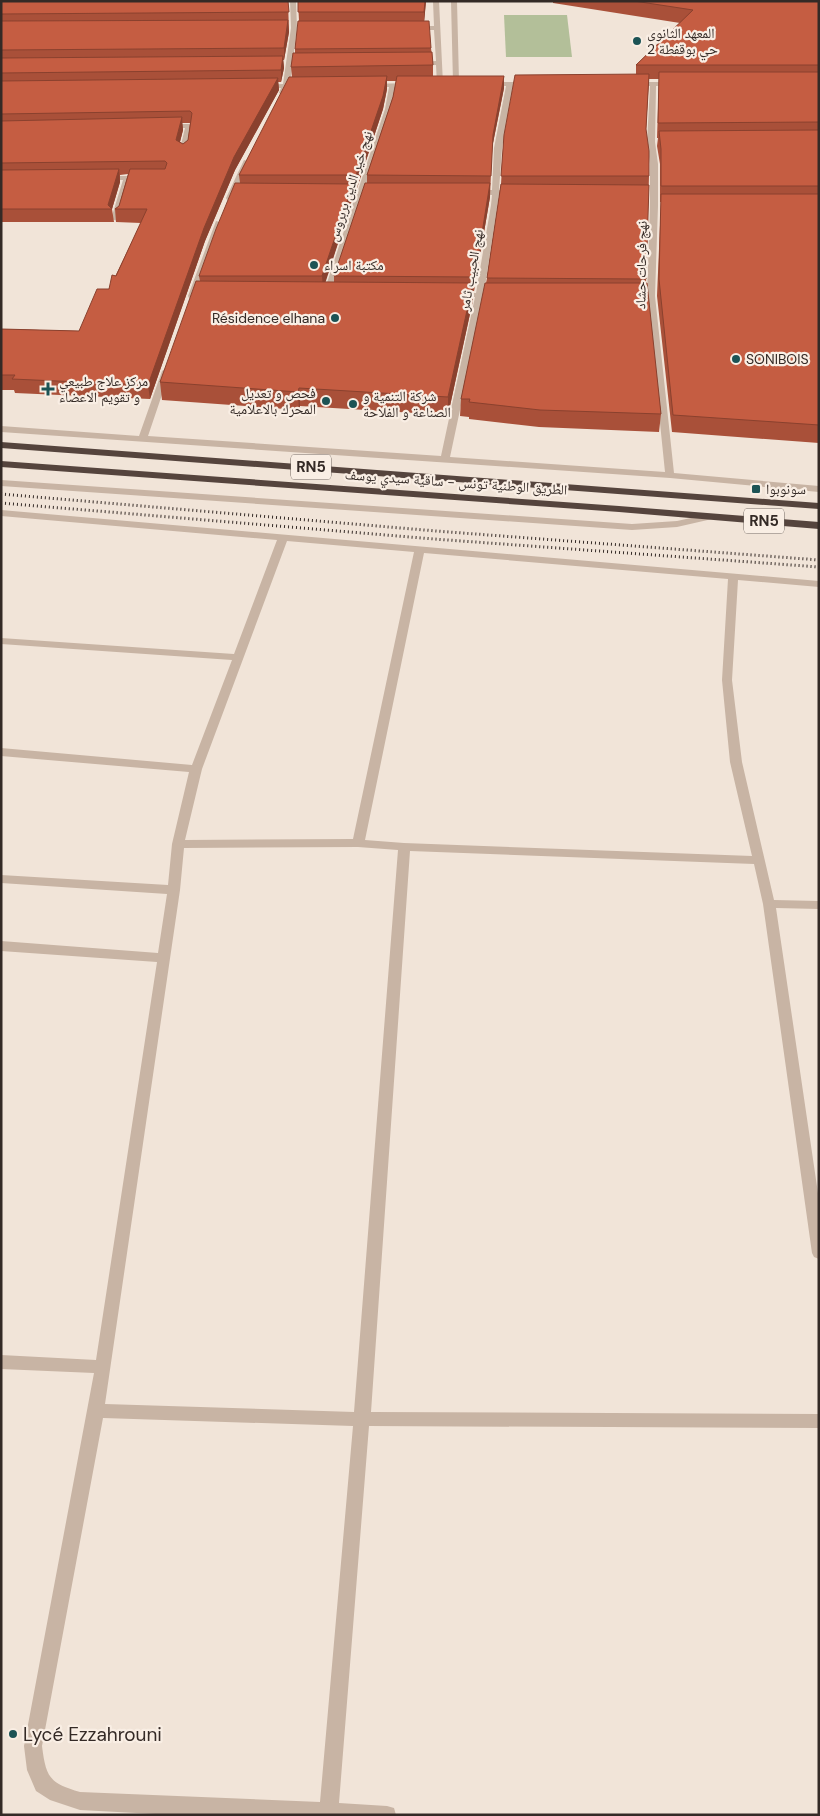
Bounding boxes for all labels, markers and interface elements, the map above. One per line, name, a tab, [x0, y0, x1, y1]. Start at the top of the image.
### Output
place label: المعهد الثانوي حي بوقفطة 2	[647, 24, 718, 61]
marker: المعهد الثانوي حي بوقفطة 2	[631, 35, 643, 47]
street label: نهج خير الدين بربروس	[324, 128, 377, 244]
street label: نهج فرحات حشاد	[631, 221, 652, 309]
street label: نهج الحبيب ثامر	[455, 228, 488, 313]
place label: مكتبة اسراء	[324, 256, 384, 274]
marker: مكتبة اسراء	[308, 259, 320, 271]
place label: Résidence elhana	[212, 309, 325, 327]
marker: Résidence elhana	[329, 312, 341, 324]
place label: SONIBOIS	[746, 350, 809, 368]
marker: SONIBOIS	[730, 353, 742, 365]
place label: مركز علاج طبيعي و تقويم الاعضاء	[59, 372, 148, 407]
marker: مركز علاج طبيعي و تقويم الاعضاء	[41, 382, 55, 396]
place label: فحص و تعديل المحرك بالاعلامية	[229, 384, 316, 418]
place label: شركة التنمية و الصناعة و الفلاحة	[363, 387, 451, 421]
marker: فحص و تعديل المحرك بالاعلامية	[320, 395, 332, 407]
marker: شركة التنمية و الصناعة و الفلاحة	[347, 398, 359, 410]
road number: RN5	[291, 454, 331, 480]
street label: الطريق الوطنية تونس - ساقية سيدي يوسف	[344, 465, 568, 501]
place label: سونوبوا	[766, 480, 806, 498]
marker: سونوبوا	[750, 483, 762, 495]
road number: RN5	[744, 508, 784, 534]
place label: Lycé Ezzahrouni	[23, 1722, 162, 1747]
marker: Lycé Ezzahrouni	[7, 1728, 19, 1740]

